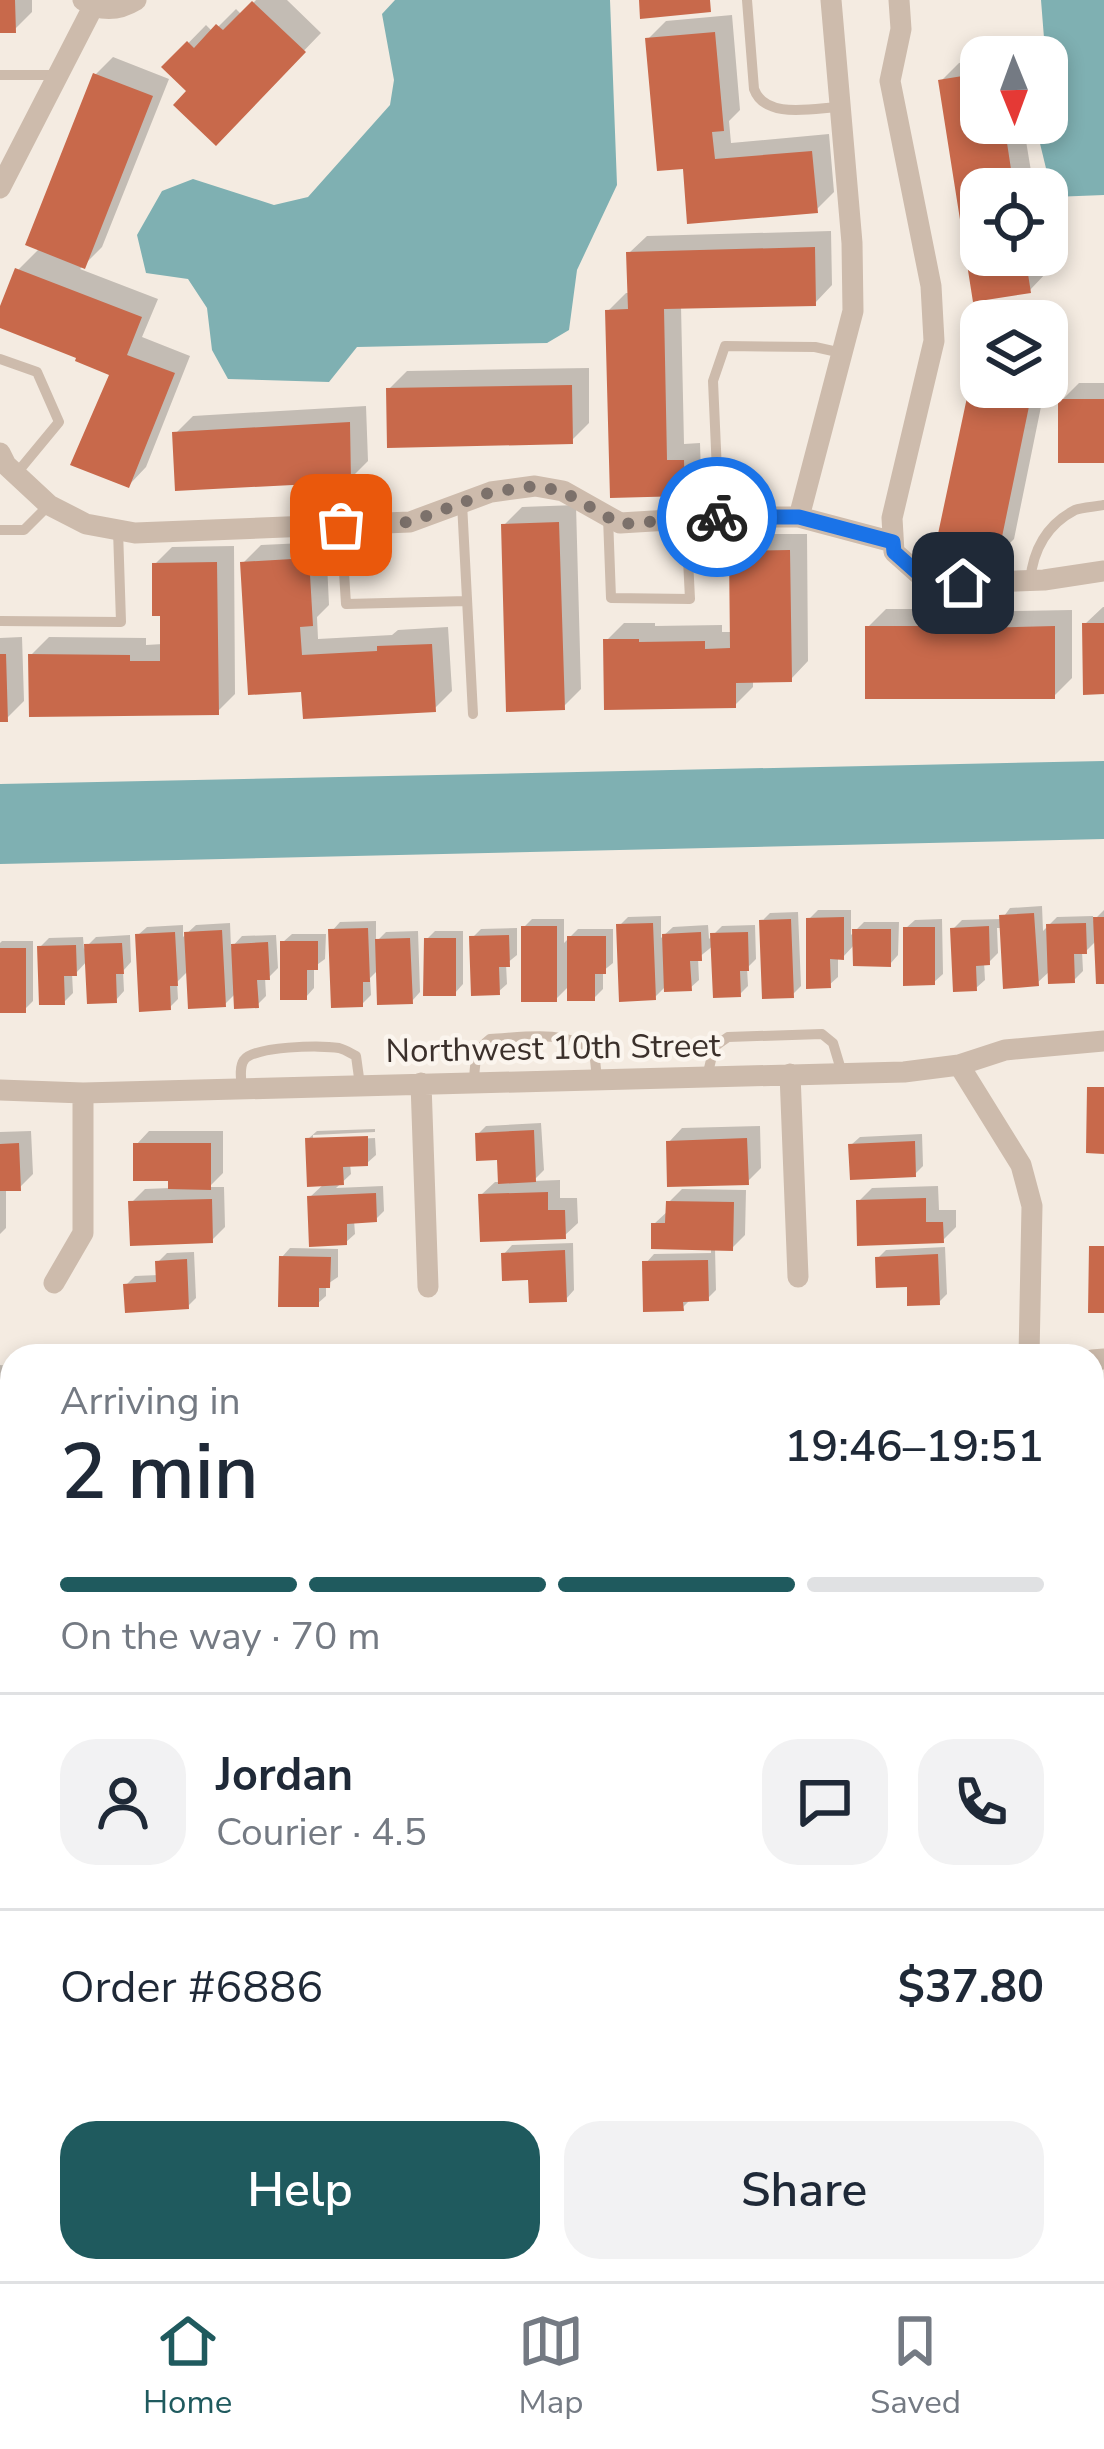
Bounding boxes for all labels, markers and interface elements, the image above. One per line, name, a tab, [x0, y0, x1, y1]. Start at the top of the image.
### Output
north arrow	[960, 36, 1068, 144]
map controls	[960, 36, 1068, 408]
button: locate	[960, 168, 1068, 276]
button: layers	[960, 300, 1068, 408]
courier	[657, 457, 777, 577]
pin	[290, 474, 392, 576]
icon: bike	[684, 484, 750, 550]
icon: bag	[308, 492, 374, 558]
pin	[912, 532, 1014, 634]
icon: home	[930, 550, 996, 616]
street label: Northwest 10th Street	[385, 1023, 721, 1074]
text: Arriving in	[60, 1375, 241, 1428]
text: 19:46–19:51	[784, 1416, 1044, 1477]
text: 2 min	[60, 1419, 259, 1526]
text: On the way · 70 m	[60, 1610, 381, 1663]
button: person	[60, 1739, 186, 1865]
button: chat	[762, 1739, 888, 1865]
button: phone	[918, 1739, 1044, 1865]
text: Jordan	[216, 1745, 353, 1806]
text: Courier · 4.5	[216, 1806, 427, 1859]
text: Order #6886	[60, 1957, 323, 2018]
text: $37.80	[898, 1957, 1044, 2018]
button: Help	[60, 2121, 540, 2259]
button: Share	[564, 2121, 1044, 2259]
tab: Home	[143, 2308, 232, 2425]
tab: Map	[518, 2308, 584, 2425]
tab: Saved	[870, 2308, 961, 2425]

